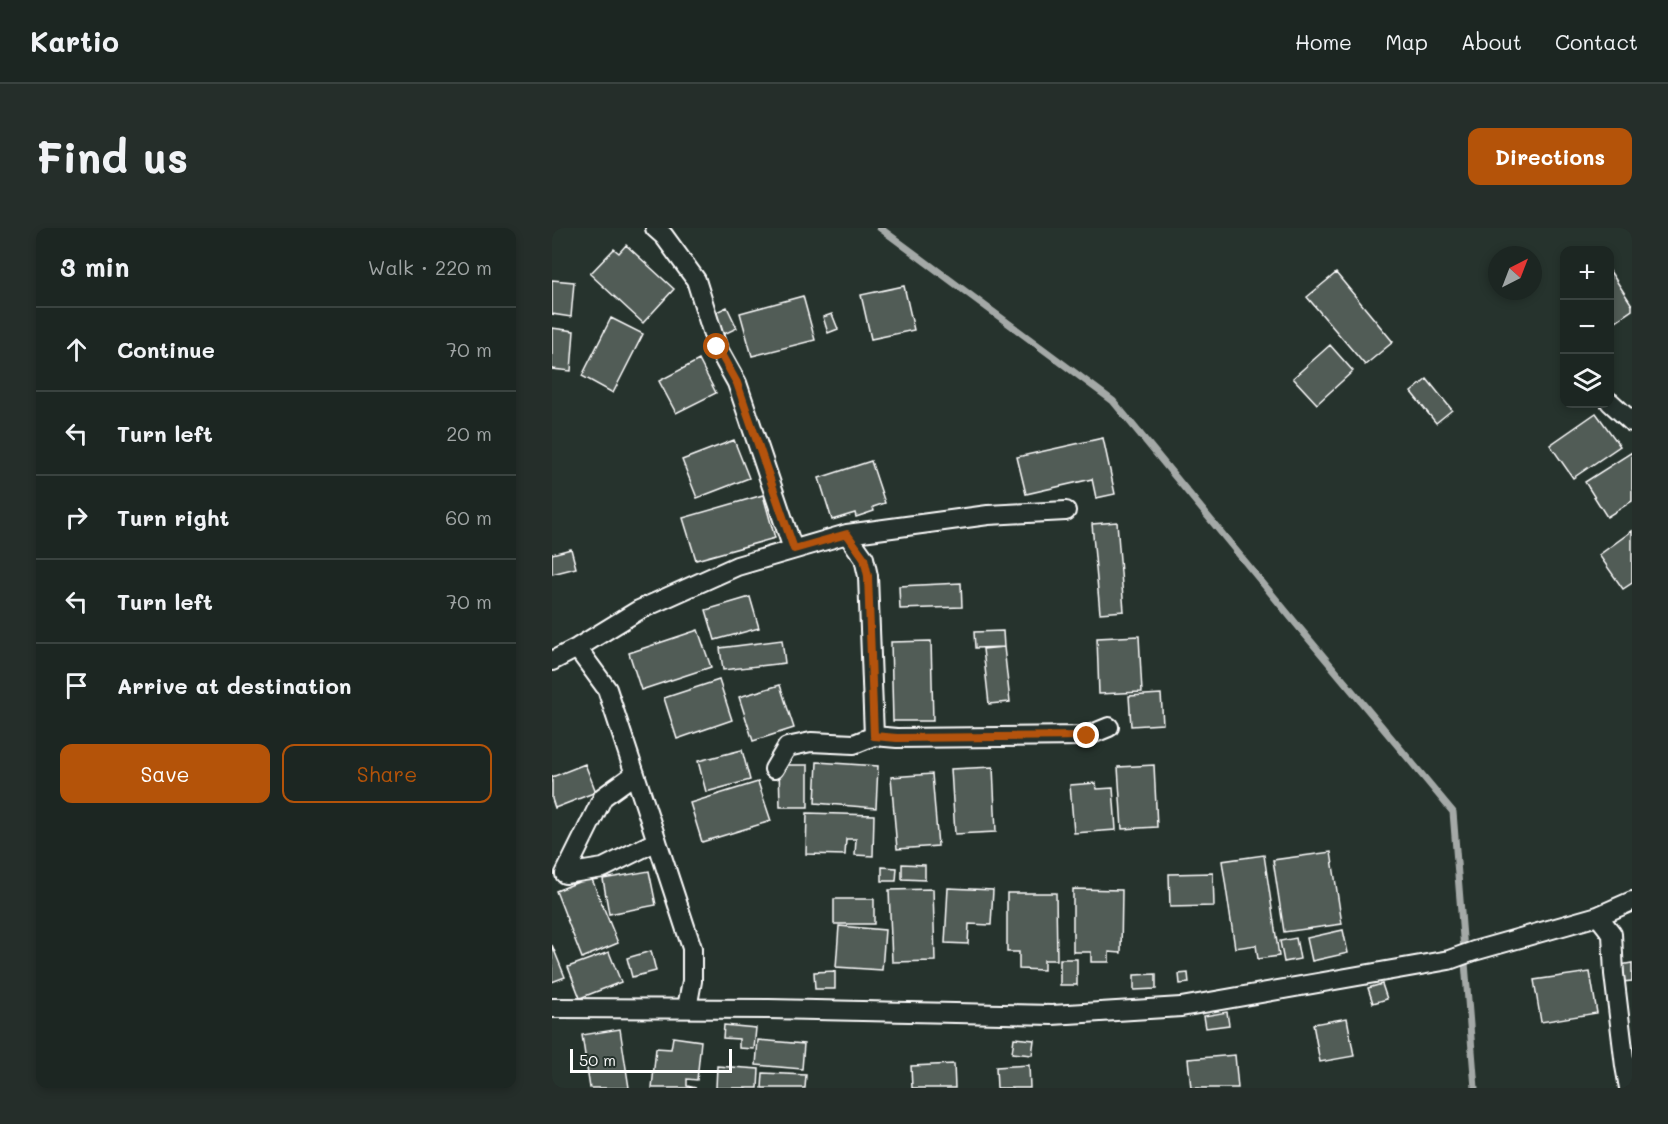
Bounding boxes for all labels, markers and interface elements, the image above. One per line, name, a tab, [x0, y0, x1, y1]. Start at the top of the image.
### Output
text: Kartio	[30, 23, 119, 59]
text: Home	[1295, 28, 1352, 55]
text: Map	[1385, 28, 1428, 55]
text: About	[1461, 28, 1522, 55]
text: Contact	[1555, 28, 1638, 55]
button: Directions	[1468, 128, 1632, 185]
text: Find us	[36, 129, 188, 184]
north arrow	[1488, 246, 1542, 300]
map controls	[1560, 246, 1614, 408]
button: +	[1560, 246, 1614, 300]
text: 3 min	[60, 250, 129, 284]
text: Walk · 220 m	[368, 254, 492, 280]
button: −	[1560, 300, 1614, 354]
icon: ahead	[60, 333, 93, 366]
route start	[703, 333, 729, 359]
text: Continue	[117, 335, 215, 364]
text: 70 m	[446, 336, 492, 362]
button: layers	[1560, 354, 1614, 408]
icon: left	[60, 417, 93, 450]
text: Turn left	[117, 419, 213, 448]
text: 20 m	[446, 420, 492, 446]
icon: right	[60, 501, 93, 534]
text: Turn right	[117, 503, 229, 532]
text: 60 m	[445, 504, 492, 530]
icon: left	[60, 585, 93, 618]
text: Turn left	[117, 587, 213, 616]
text: 70 m	[446, 588, 492, 614]
icon: arrive	[60, 669, 93, 702]
text: Arrive at destination	[117, 671, 352, 700]
route end	[1073, 722, 1099, 748]
button: Save	[60, 744, 270, 803]
button: Share	[282, 744, 492, 803]
scale bar	[570, 1046, 732, 1074]
text: 50 m	[579, 1049, 616, 1070]

